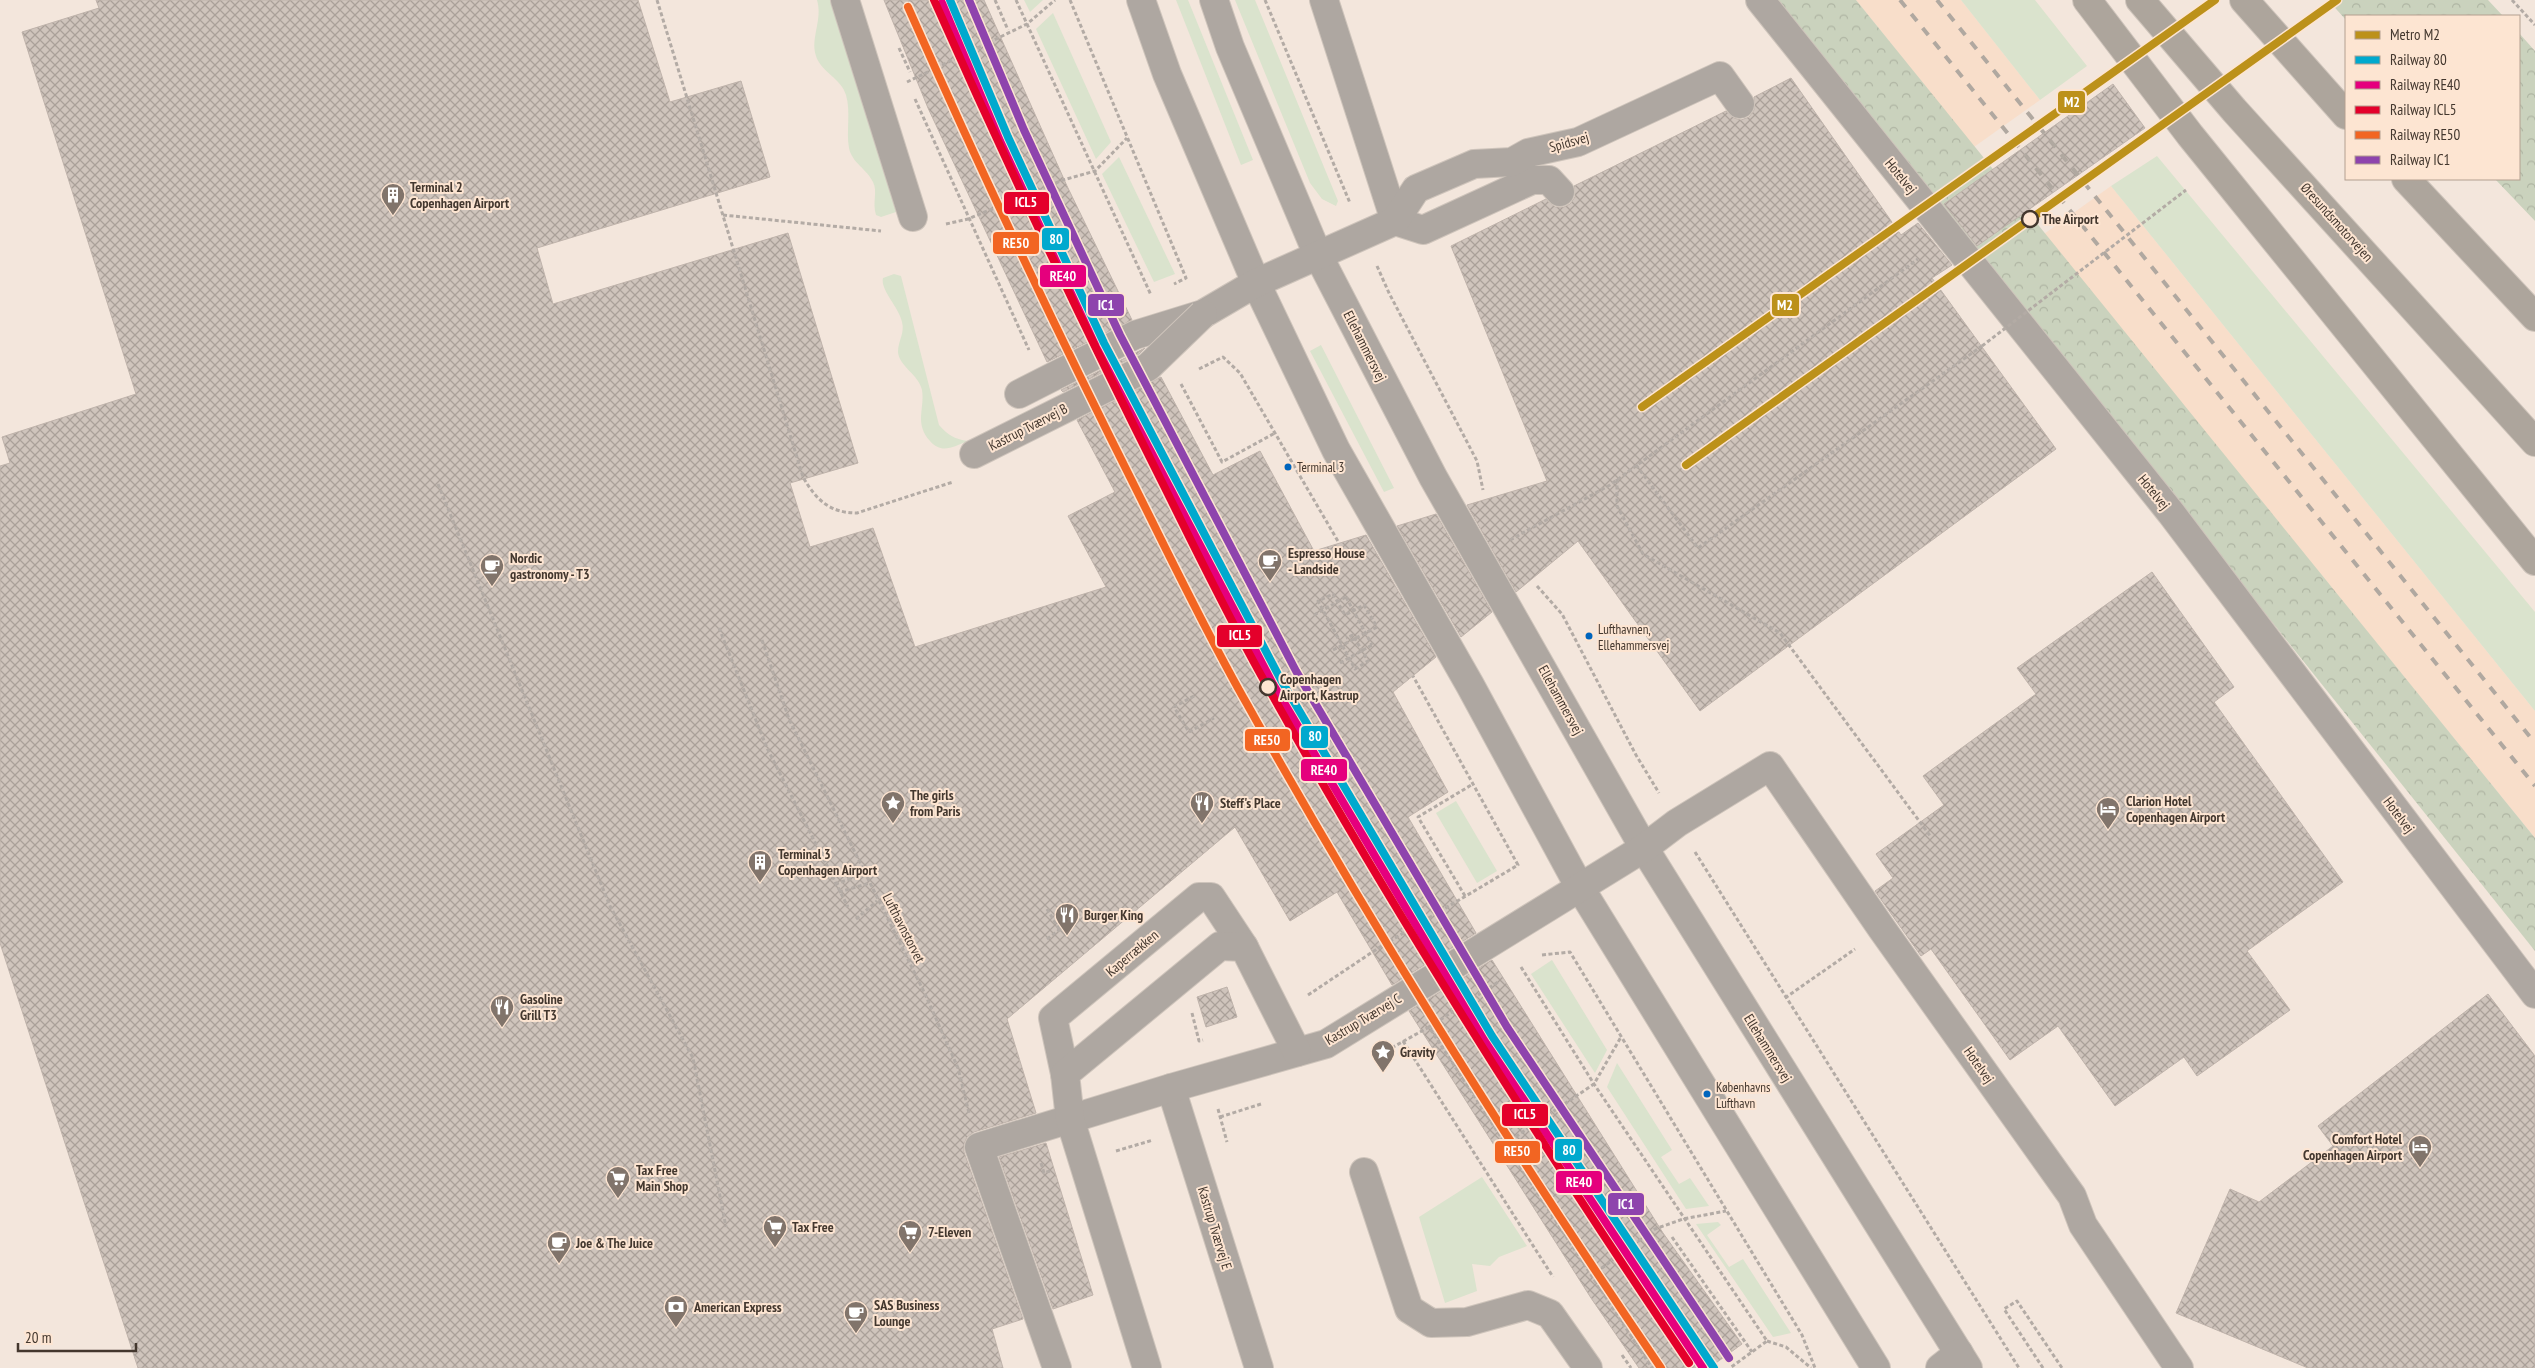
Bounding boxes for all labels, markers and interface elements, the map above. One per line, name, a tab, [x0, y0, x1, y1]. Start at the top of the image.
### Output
legend	[2345, 15, 2520, 180]
text: Metro M2	[2390, 25, 2440, 44]
text: Railway 80	[2390, 50, 2447, 69]
text: Railway RE40	[2390, 75, 2461, 94]
line badge: M2	[2057, 90, 2086, 114]
text: M2	[2064, 93, 2080, 111]
text: Railway ICL5	[2390, 100, 2457, 119]
text: Railway RE50	[2390, 125, 2461, 144]
street label: Spidsvej	[1547, 128, 1591, 156]
text: Railway IC1	[2390, 150, 2450, 169]
street label: Hotelvej	[1881, 155, 1921, 197]
place label: Terminal 2 Copenhagen Airport	[410, 178, 509, 212]
street label: Øresundsmotorvejen	[2297, 179, 2377, 265]
building icon: Terminal 2 Copenhagen Airport	[380, 182, 406, 216]
line badge: ICL5	[1003, 191, 1050, 215]
text: ICL5	[1015, 193, 1037, 211]
marker: The Airport	[2021, 210, 2039, 228]
place label: The Airport	[2042, 210, 2099, 228]
line badge: 80	[1041, 227, 1070, 251]
text: 80	[1049, 230, 1063, 248]
line badge: RE50	[992, 231, 1040, 255]
text: RE50	[1003, 234, 1030, 252]
line badge: RE40	[1039, 264, 1087, 288]
text: RE40	[1050, 267, 1077, 285]
line badge: IC1	[1087, 293, 1125, 317]
line badge: M2	[1771, 293, 1800, 317]
text: IC1	[1098, 296, 1114, 314]
text: M2	[1777, 296, 1793, 314]
street label: Ellehammersvej	[1340, 308, 1390, 384]
street label: Kastrup Tværvej B	[985, 399, 1071, 455]
place label: Terminal 3	[1297, 459, 1344, 476]
marker: Terminal 3	[1283, 462, 1293, 472]
street label: Hotelvej	[2134, 471, 2174, 513]
place label: Espresso House - Landside	[1288, 544, 1365, 578]
cafe icon: Espresso House - Landside	[1257, 548, 1283, 582]
place label: Nordic gastronomy - T3	[510, 549, 590, 583]
cafe icon: Nordic gastronomy - T3	[479, 553, 505, 587]
place label: Lufthavnen, Ellehammersvej	[1598, 621, 1670, 654]
line badge: ICL5	[1216, 624, 1263, 648]
text: ICL5	[1229, 626, 1251, 644]
marker: Lufthavnen, Ellehammersvej	[1584, 631, 1594, 641]
street label: Ellehammersvej	[1534, 662, 1588, 738]
place label: Copenhagen Airport, Kastrup	[1279, 670, 1359, 704]
marker: Copenhagen Airport, Kastrup	[1259, 678, 1277, 696]
line badge: 80	[1300, 725, 1329, 749]
text: 80	[1308, 727, 1322, 745]
line badge: RE50	[1244, 728, 1291, 752]
text: RE50	[1254, 731, 1281, 749]
line badge: RE40	[1300, 758, 1348, 782]
text: RE40	[1311, 761, 1338, 779]
place label: The girls from Paris	[910, 786, 961, 820]
place icon: The girls from Paris	[880, 790, 906, 824]
restaurant icon: Steff's Place	[1189, 790, 1215, 824]
place label: Clarion Hotel Copenhagen Airport	[2126, 792, 2225, 826]
street label: Hotelvej	[2380, 793, 2418, 837]
place label: Steff's Place	[1220, 794, 1281, 812]
hotel icon: Clarion Hotel Copenhagen Airport	[2095, 796, 2121, 830]
place label: Terminal 3 Copenhagen Airport	[778, 845, 877, 879]
building icon: Terminal 3 Copenhagen Airport	[747, 849, 773, 883]
street label: Lufthavnstorvet	[879, 890, 929, 966]
restaurant icon: Burger King	[1054, 902, 1080, 936]
place label: Burger King	[1084, 906, 1143, 924]
street label: Kaperrækken	[1102, 926, 1162, 980]
street label: Kastrup Tværvej C	[1321, 989, 1405, 1049]
place label: Gasoline Grill T3	[520, 990, 563, 1024]
restaurant icon: Gasoline Grill T3	[489, 994, 515, 1028]
street label: Ellehammersvej	[1740, 1011, 1796, 1085]
place icon: Gravity	[1370, 1039, 1396, 1073]
place label: Gravity	[1400, 1043, 1435, 1061]
street label: Hotelvej	[1960, 1043, 1998, 1087]
place label: Københavns Lufthavn	[1716, 1079, 1770, 1112]
marker: Københavns Lufthavn	[1702, 1089, 1712, 1099]
line badge: ICL5	[1501, 1103, 1549, 1127]
text: ICL5	[1514, 1105, 1536, 1123]
place label: Comfort Hotel Copenhagen Airport	[2303, 1130, 2403, 1164]
hotel icon: Comfort Hotel Copenhagen Airport	[2407, 1134, 2433, 1168]
line badge: 80	[1554, 1138, 1583, 1162]
line badge: RE50	[1494, 1140, 1541, 1164]
text: 80	[1562, 1141, 1576, 1159]
text: RE50	[1504, 1142, 1531, 1160]
place label: Tax Free Main Shop	[636, 1161, 688, 1195]
supermarket icon: Tax Free Main Shop	[605, 1165, 631, 1199]
line badge: RE40	[1555, 1170, 1603, 1194]
text: RE40	[1566, 1173, 1593, 1191]
street label: Kastrup Tværvej E	[1194, 1184, 1236, 1272]
line badge: IC1	[1607, 1192, 1645, 1216]
text: IC1	[1618, 1195, 1634, 1213]
supermarket icon: Tax Free	[762, 1214, 788, 1248]
place label: Tax Free	[792, 1218, 834, 1236]
supermarket icon: 7-Eleven	[897, 1219, 923, 1253]
place label: 7-Eleven	[928, 1223, 971, 1241]
cafe icon: Joe & The Juice	[546, 1230, 572, 1264]
place label: Joe & The Juice	[575, 1234, 653, 1252]
bank icon: American Express	[663, 1294, 689, 1328]
place label: SAS Business Lounge	[874, 1296, 940, 1330]
place label: American Express	[693, 1298, 782, 1316]
cafe icon: SAS Business Lounge	[843, 1300, 869, 1334]
scale bar	[18, 1320, 135, 1352]
text: 20 m	[25, 1328, 51, 1347]

